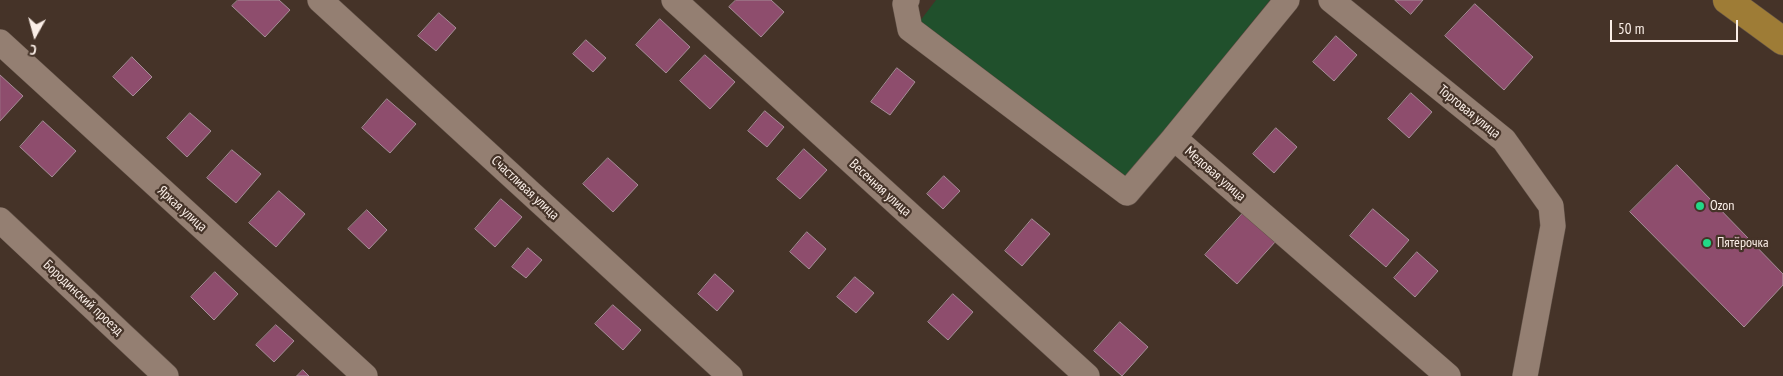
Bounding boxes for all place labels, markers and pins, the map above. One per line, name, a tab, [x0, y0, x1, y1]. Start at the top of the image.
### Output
place label: Ozon	[1710, 198, 1735, 214]
marker: Ozon	[1694, 200, 1706, 212]
place label: Пятёрочка	[1717, 235, 1769, 251]
marker: Пятёрочка	[1701, 237, 1713, 249]

